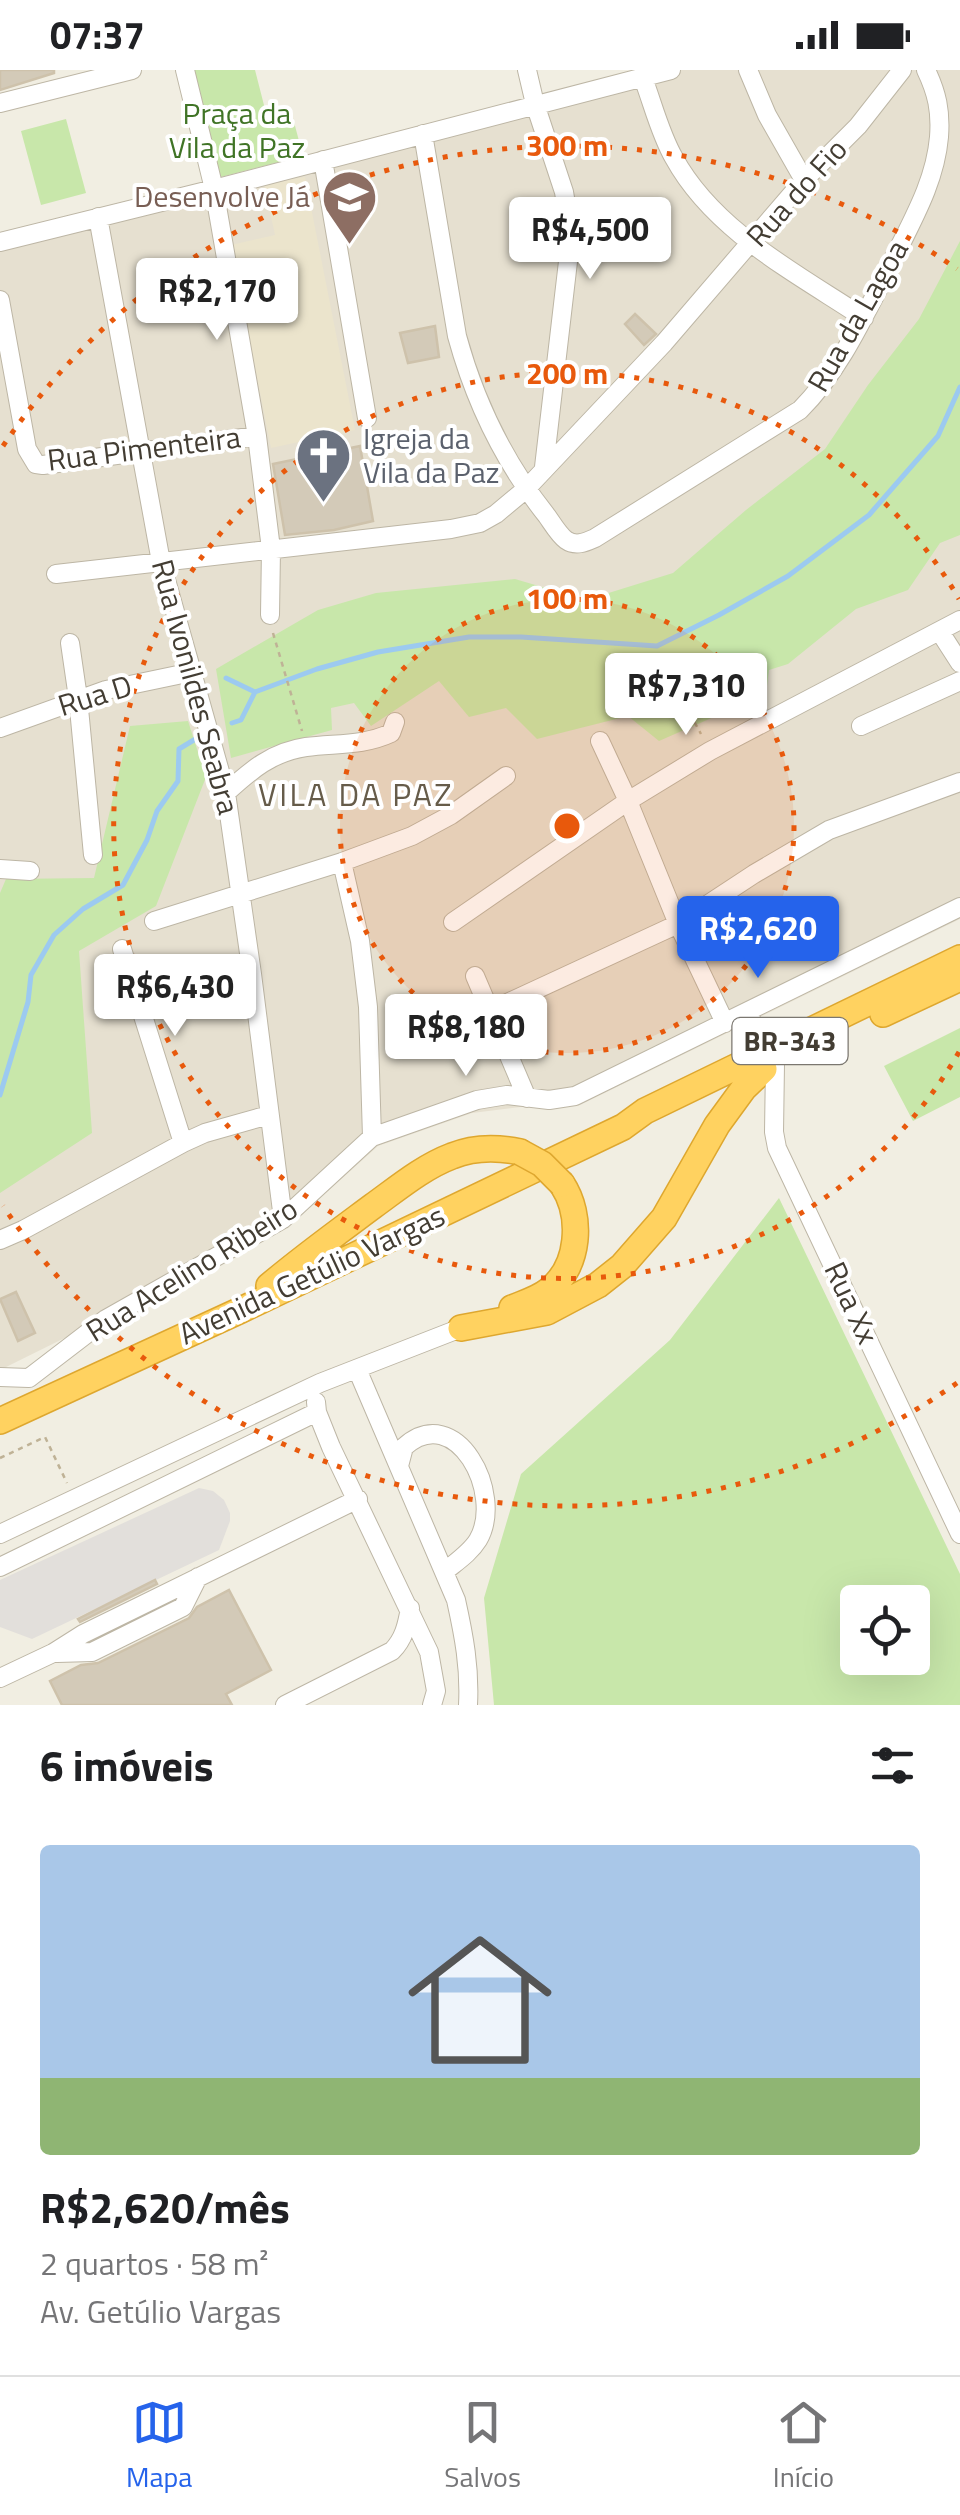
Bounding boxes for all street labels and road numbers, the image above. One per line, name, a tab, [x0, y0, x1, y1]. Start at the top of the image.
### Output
street label: Rua do Fio	[735, 128, 858, 257]
street label: Rua da Lagoa	[795, 231, 919, 400]
street label: Rua Pimenteira	[45, 413, 243, 483]
street label: Rua Ivonildes Seabra	[140, 554, 252, 819]
street label: Rua D	[52, 662, 137, 728]
road number: BR-343	[732, 1018, 848, 1064]
street label: Rua Acelino Ribeiro	[77, 1185, 306, 1353]
street label: Avenida Getúlio Vargas	[171, 1192, 452, 1356]
street label: Rua Xx	[813, 1254, 891, 1351]

